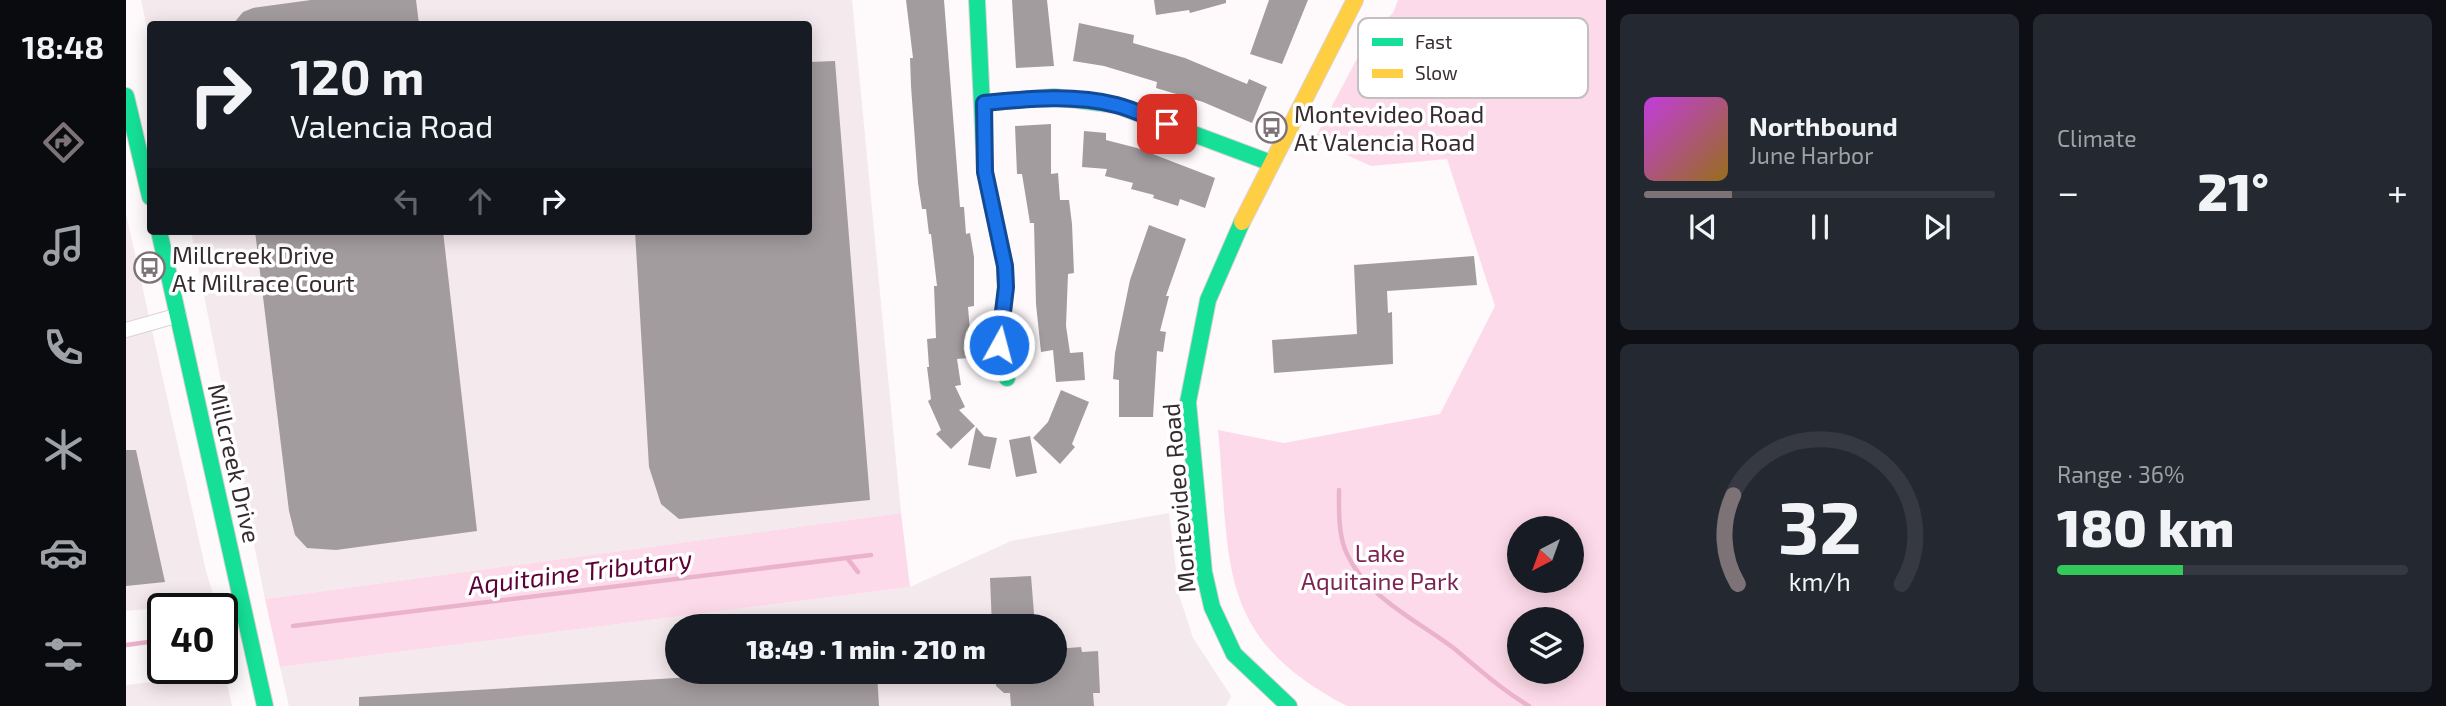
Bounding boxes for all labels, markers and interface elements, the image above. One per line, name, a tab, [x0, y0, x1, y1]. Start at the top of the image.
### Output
legend	[1358, 18, 1588, 98]
text: 18:48	[22, 27, 104, 65]
text: Fast	[1415, 30, 1452, 53]
text: 120 m	[290, 46, 424, 105]
icon: right	[175, 49, 266, 140]
text: Slow	[1415, 61, 1458, 84]
pin	[1137, 94, 1197, 154]
place label: Montevideo Road At Valencia Road	[1294, 99, 1484, 156]
icon: arrive	[1148, 105, 1186, 143]
text: Valencia Road	[290, 106, 493, 144]
bus stop icon: Montevideo Road At Valencia Road	[1254, 110, 1288, 144]
text: Northbound	[1749, 110, 1898, 141]
icon: directions	[39, 118, 88, 167]
text: Climate	[2057, 124, 2137, 152]
text: June Harbor	[1749, 141, 1873, 169]
text: 21°	[2197, 159, 2269, 221]
text: −	[2057, 168, 2079, 214]
text: +	[2387, 168, 2408, 214]
icon: left	[388, 182, 426, 220]
icon: ahead	[461, 182, 499, 220]
icon: right	[534, 182, 572, 220]
icon: previous	[1684, 208, 1722, 246]
icon: pause	[1801, 208, 1839, 246]
icon: next	[1918, 208, 1956, 246]
icon: music	[39, 221, 88, 270]
place label: Millcreek Drive At Millrace Court	[172, 240, 355, 297]
bus stop icon: Millcreek Drive At Millrace Court	[132, 251, 166, 285]
position arrow	[962, 308, 1036, 382]
icon: phone	[39, 323, 88, 372]
street label: Millcreek Drive	[203, 381, 267, 545]
street label: Montevideo Road	[1155, 402, 1201, 594]
icon: climate	[39, 425, 88, 474]
text: Range · 36%	[2057, 460, 2185, 488]
text: 32	[1778, 481, 1861, 569]
text: 180 km	[2057, 495, 2234, 557]
north arrow	[1507, 516, 1584, 593]
map controls	[1507, 516, 1584, 684]
icon: car	[39, 528, 88, 577]
park label: Lake Aquitaine Park	[1301, 538, 1459, 595]
water label: Aquitaine Tributary	[465, 542, 694, 601]
text: km/h	[1788, 566, 1851, 596]
speed limit sign: 40	[147, 593, 238, 684]
button: layers	[1507, 607, 1584, 684]
icon: filters	[39, 630, 88, 679]
text: 18:49 · 1 min · 210 m	[746, 633, 986, 664]

